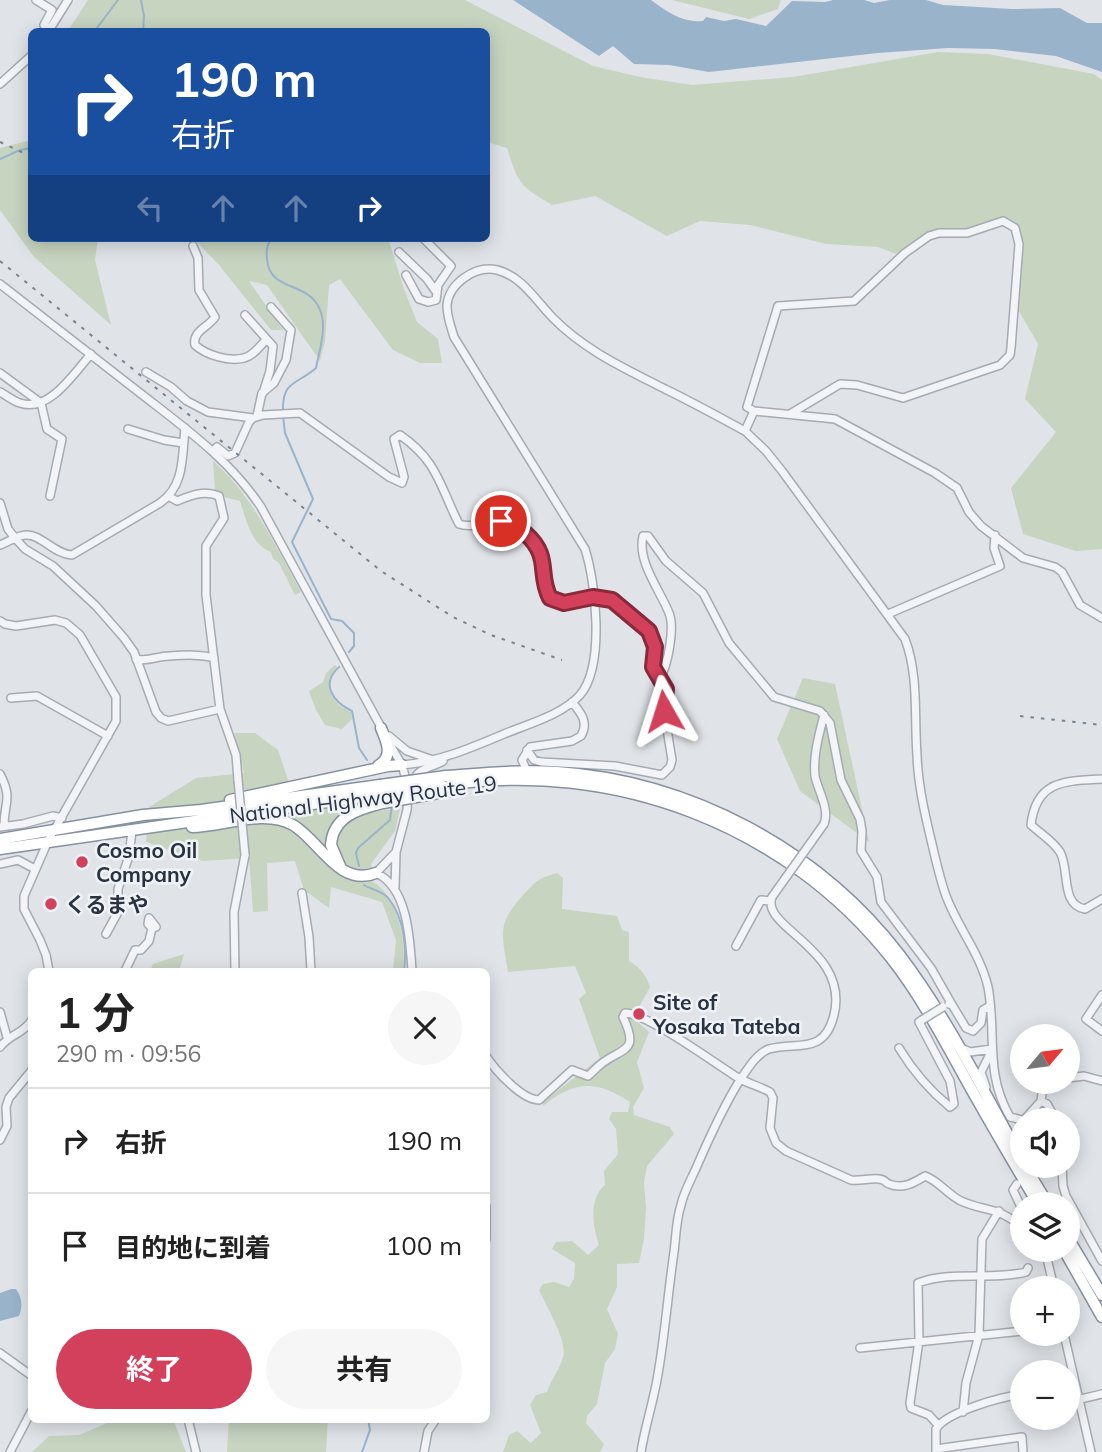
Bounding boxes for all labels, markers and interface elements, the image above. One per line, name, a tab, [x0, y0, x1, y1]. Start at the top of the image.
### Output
text: 190 m	[171, 48, 317, 109]
icon: right	[56, 56, 147, 147]
text: 右折	[171, 114, 235, 154]
icon: left	[131, 189, 169, 227]
icon: ahead	[204, 189, 242, 227]
icon: ahead	[277, 189, 315, 227]
icon: right	[350, 189, 388, 227]
pin	[471, 491, 531, 551]
icon: arrive	[482, 502, 520, 540]
position arrow	[627, 674, 701, 748]
street label: National Highway Route 19	[228, 770, 498, 828]
place label: Cosmo Oil Company	[96, 837, 197, 887]
marker: Cosmo Oil Company	[74, 854, 90, 870]
place label: くるまや	[65, 891, 149, 917]
marker: くるまや	[43, 896, 59, 912]
text: 1 分	[56, 986, 135, 1039]
place label: Site of Yosaka Tateba	[652, 989, 800, 1039]
button: close	[388, 991, 462, 1065]
marker: Site of Yosaka Tateba	[631, 1006, 647, 1022]
north arrow	[1010, 1024, 1080, 1094]
map controls	[1010, 1024, 1080, 1430]
text: 290 m · 09:56	[56, 1039, 201, 1068]
button: sound	[1010, 1108, 1080, 1178]
icon: right	[56, 1122, 94, 1160]
text: 190 m	[386, 1124, 462, 1157]
text: 右折	[115, 1126, 167, 1159]
button: layers	[1010, 1192, 1080, 1262]
icon: arrive	[56, 1227, 94, 1265]
text: 100 m	[386, 1229, 462, 1262]
text: 目的地に到着	[115, 1231, 271, 1264]
button: +	[1010, 1276, 1080, 1346]
button: 終了	[56, 1329, 252, 1409]
button: 共有	[266, 1329, 462, 1409]
button: −	[1010, 1360, 1080, 1430]

